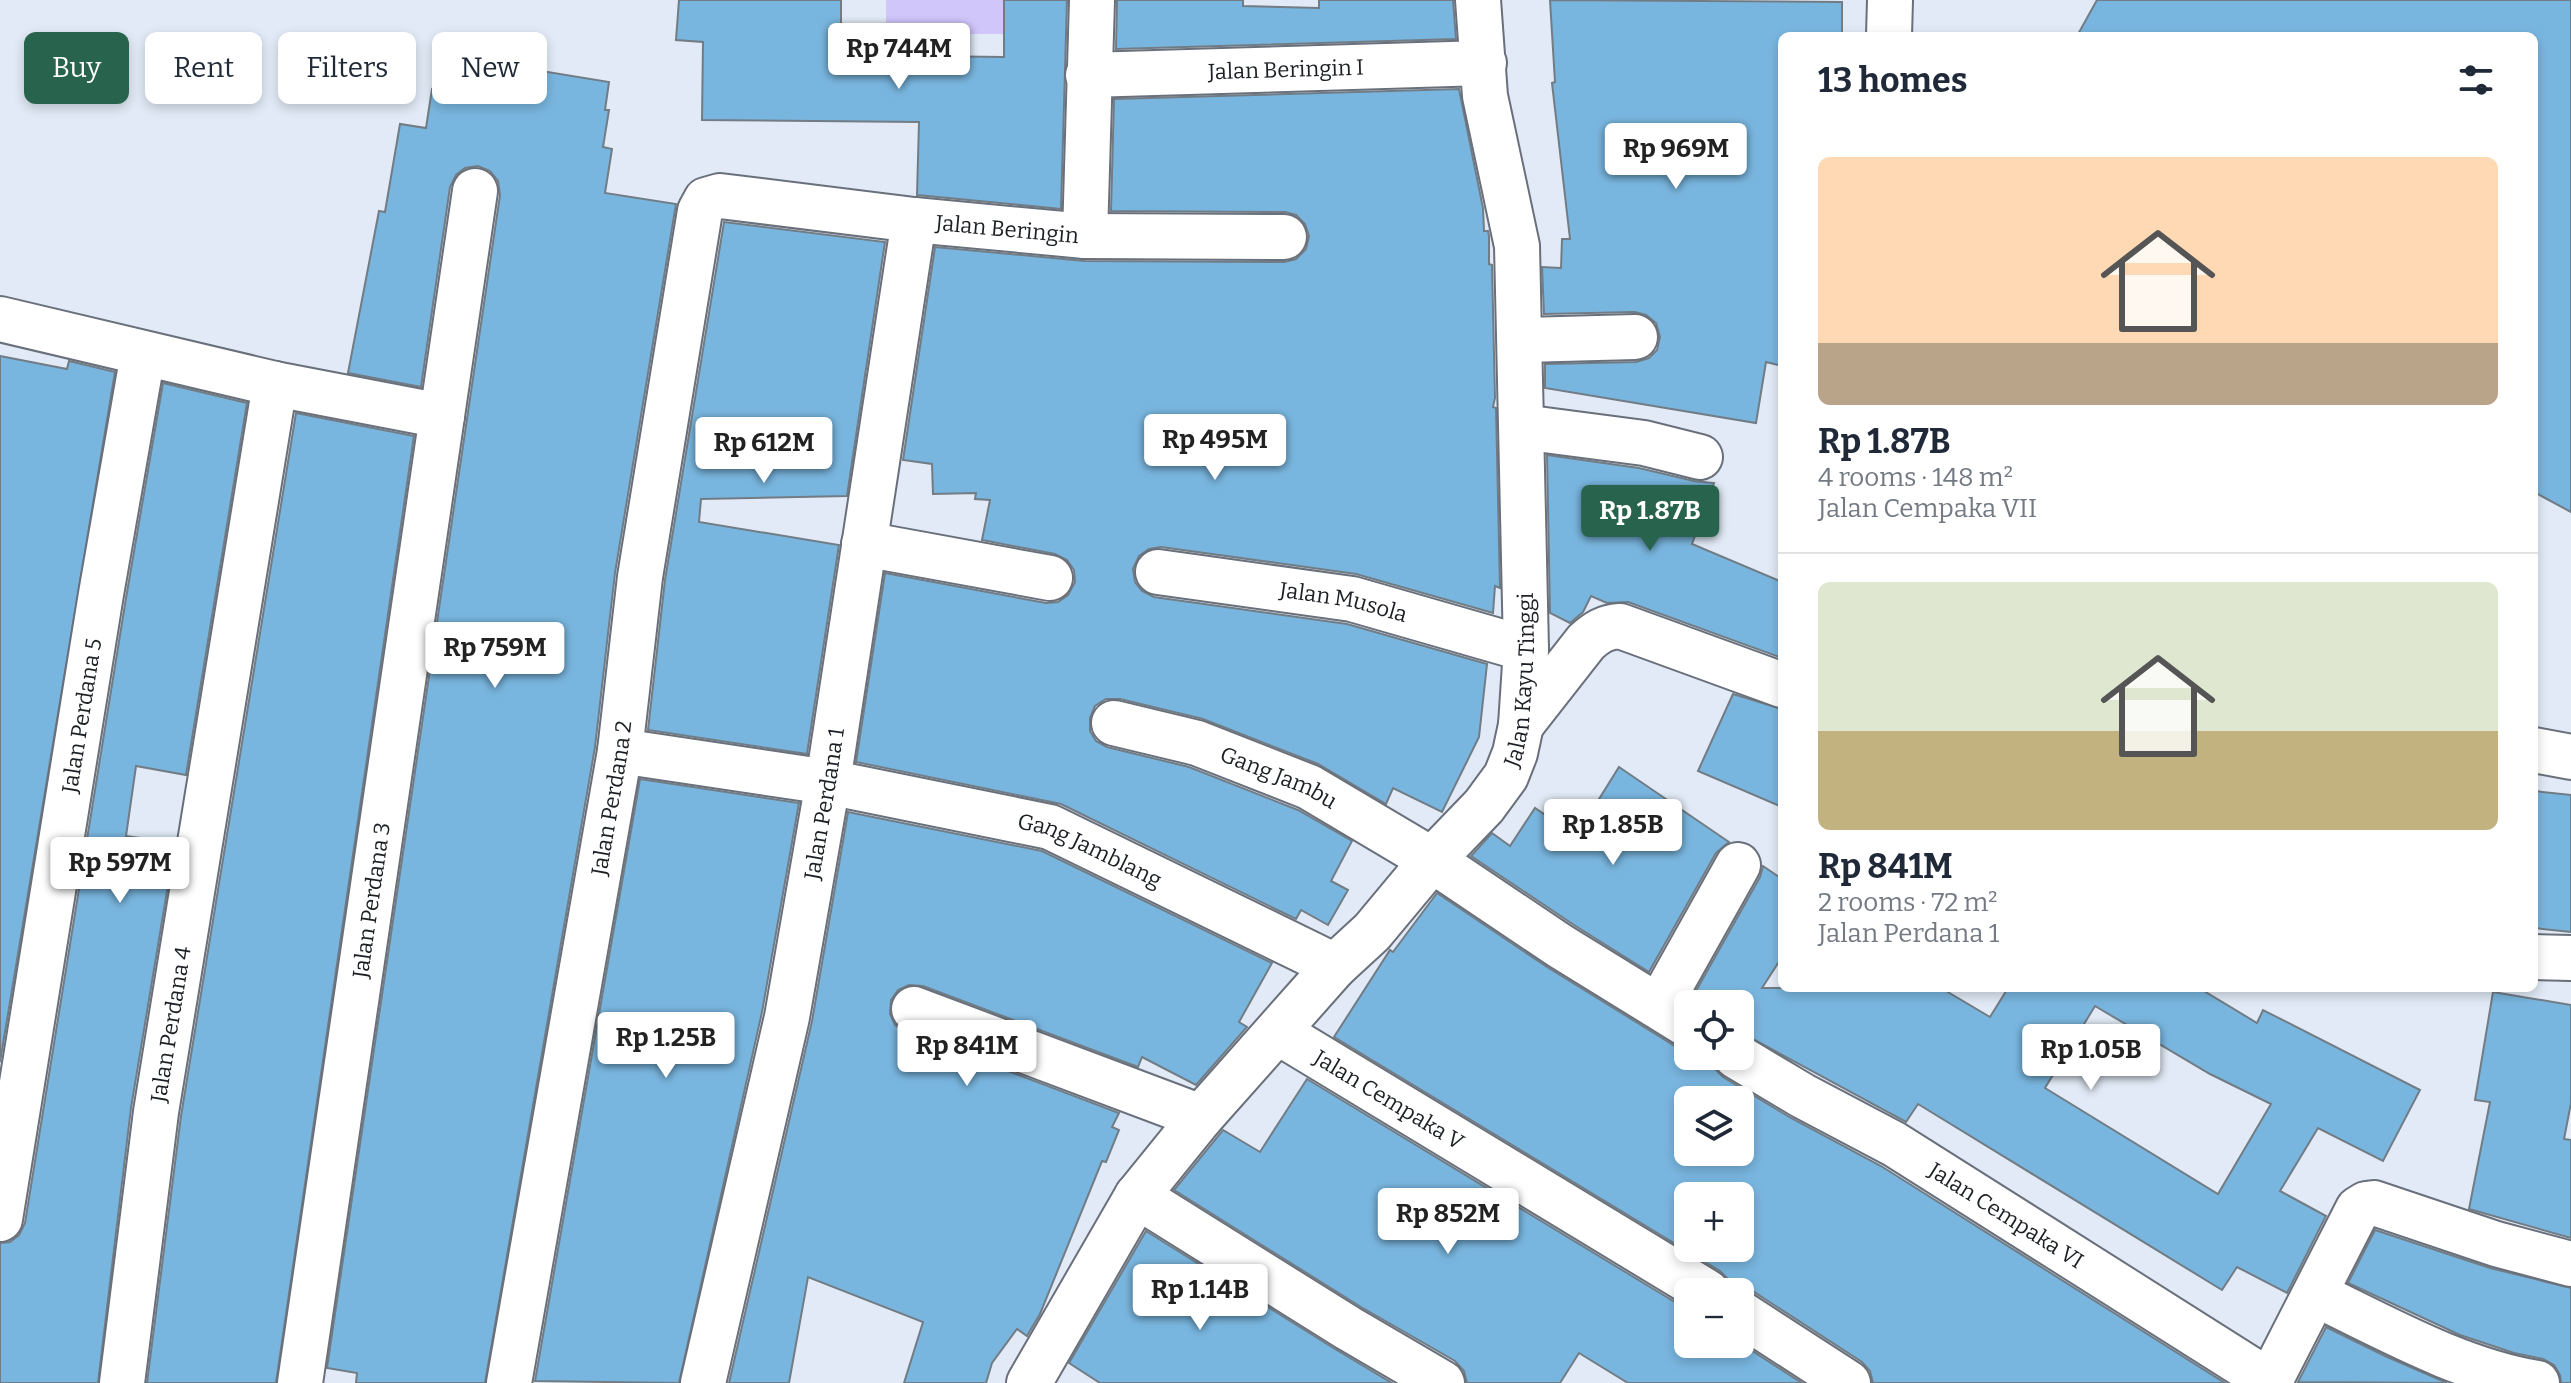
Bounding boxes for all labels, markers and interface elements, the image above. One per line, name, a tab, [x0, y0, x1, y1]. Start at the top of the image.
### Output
pin: Rp 744M	[825, 23, 973, 91]
chip: Buy	[24, 32, 129, 104]
chip: Rent	[145, 32, 262, 104]
chip: Filters	[278, 32, 416, 104]
chip: New	[432, 32, 547, 104]
text: Rp 744M	[846, 33, 952, 64]
street label: Jalan Beringin I	[1207, 54, 1364, 85]
icon: filters	[2454, 58, 2498, 102]
text: 13 homes	[1818, 60, 1967, 101]
pin: Rp 969M	[1602, 123, 1750, 191]
text: Rp 969M	[1623, 133, 1729, 164]
street label: Jalan Beringin	[933, 209, 1080, 249]
icon: home	[2086, 209, 2230, 353]
pin: Rp 495M	[1141, 414, 1289, 482]
pin: Rp 612M	[690, 417, 838, 485]
text: Rp 1.87B	[1818, 421, 1951, 462]
text: Rp 495M	[1162, 424, 1268, 455]
text: Rp 612M	[713, 427, 815, 458]
text: 4 rooms · 148 m²	[1818, 462, 2013, 493]
pin: Rp 1.87B	[1567, 485, 1733, 553]
text: Jalan Cempaka VII	[1818, 493, 2037, 524]
text: Rp 1.87B	[1599, 495, 1701, 526]
street label: Jalan Musola	[1277, 576, 1410, 628]
street label: Jalan Kayu Tinggi	[1497, 592, 1540, 772]
pin: Rp 759M	[421, 622, 569, 690]
text: Rp 759M	[443, 632, 547, 663]
icon: home	[2086, 634, 2230, 778]
street label: Jalan Perdana 5	[56, 636, 108, 796]
street label: Jalan Perdana 2	[585, 719, 637, 878]
street label: Jalan Perdana 1	[798, 726, 850, 883]
street label: Gang Jambu	[1216, 740, 1342, 815]
pin: Rp 1.85B	[1530, 799, 1696, 867]
street label: Gang Jamblang	[1015, 808, 1166, 893]
text: Rp 1.85B	[1562, 809, 1664, 840]
street label: Jalan Perdana 3	[346, 821, 396, 981]
pin: Rp 597M	[46, 837, 194, 905]
text: Rp 841M	[1818, 846, 1953, 887]
text: Rp 597M	[68, 847, 172, 878]
text: 2 rooms · 72 m²	[1818, 887, 1998, 918]
text: Jalan Perdana 1	[1818, 918, 1999, 949]
street label: Jalan Perdana 4	[145, 944, 197, 1105]
map controls	[1674, 990, 1754, 1358]
button: locate	[1674, 990, 1754, 1070]
pin: Rp 1.25B	[583, 1012, 749, 1080]
pin: Rp 841M	[893, 1020, 1041, 1088]
text: Rp 1.25B	[616, 1022, 716, 1053]
pin: Rp 1.05B	[2008, 1024, 2174, 1092]
text: Rp 841M	[915, 1030, 1019, 1061]
text: Rp 1.05B	[2040, 1034, 2142, 1065]
street label: Jalan Cempaka V	[1308, 1044, 1470, 1156]
button: layers	[1674, 1086, 1754, 1166]
street label: Jalan Cempaka VI	[1923, 1156, 2089, 1274]
button: +	[1674, 1182, 1754, 1262]
pin: Rp 852M	[1374, 1188, 1522, 1256]
text: Rp 852M	[1396, 1198, 1500, 1229]
pin: Rp 1.14B	[1117, 1264, 1283, 1332]
text: Rp 1.14B	[1151, 1274, 1249, 1305]
button: −	[1674, 1278, 1754, 1358]

